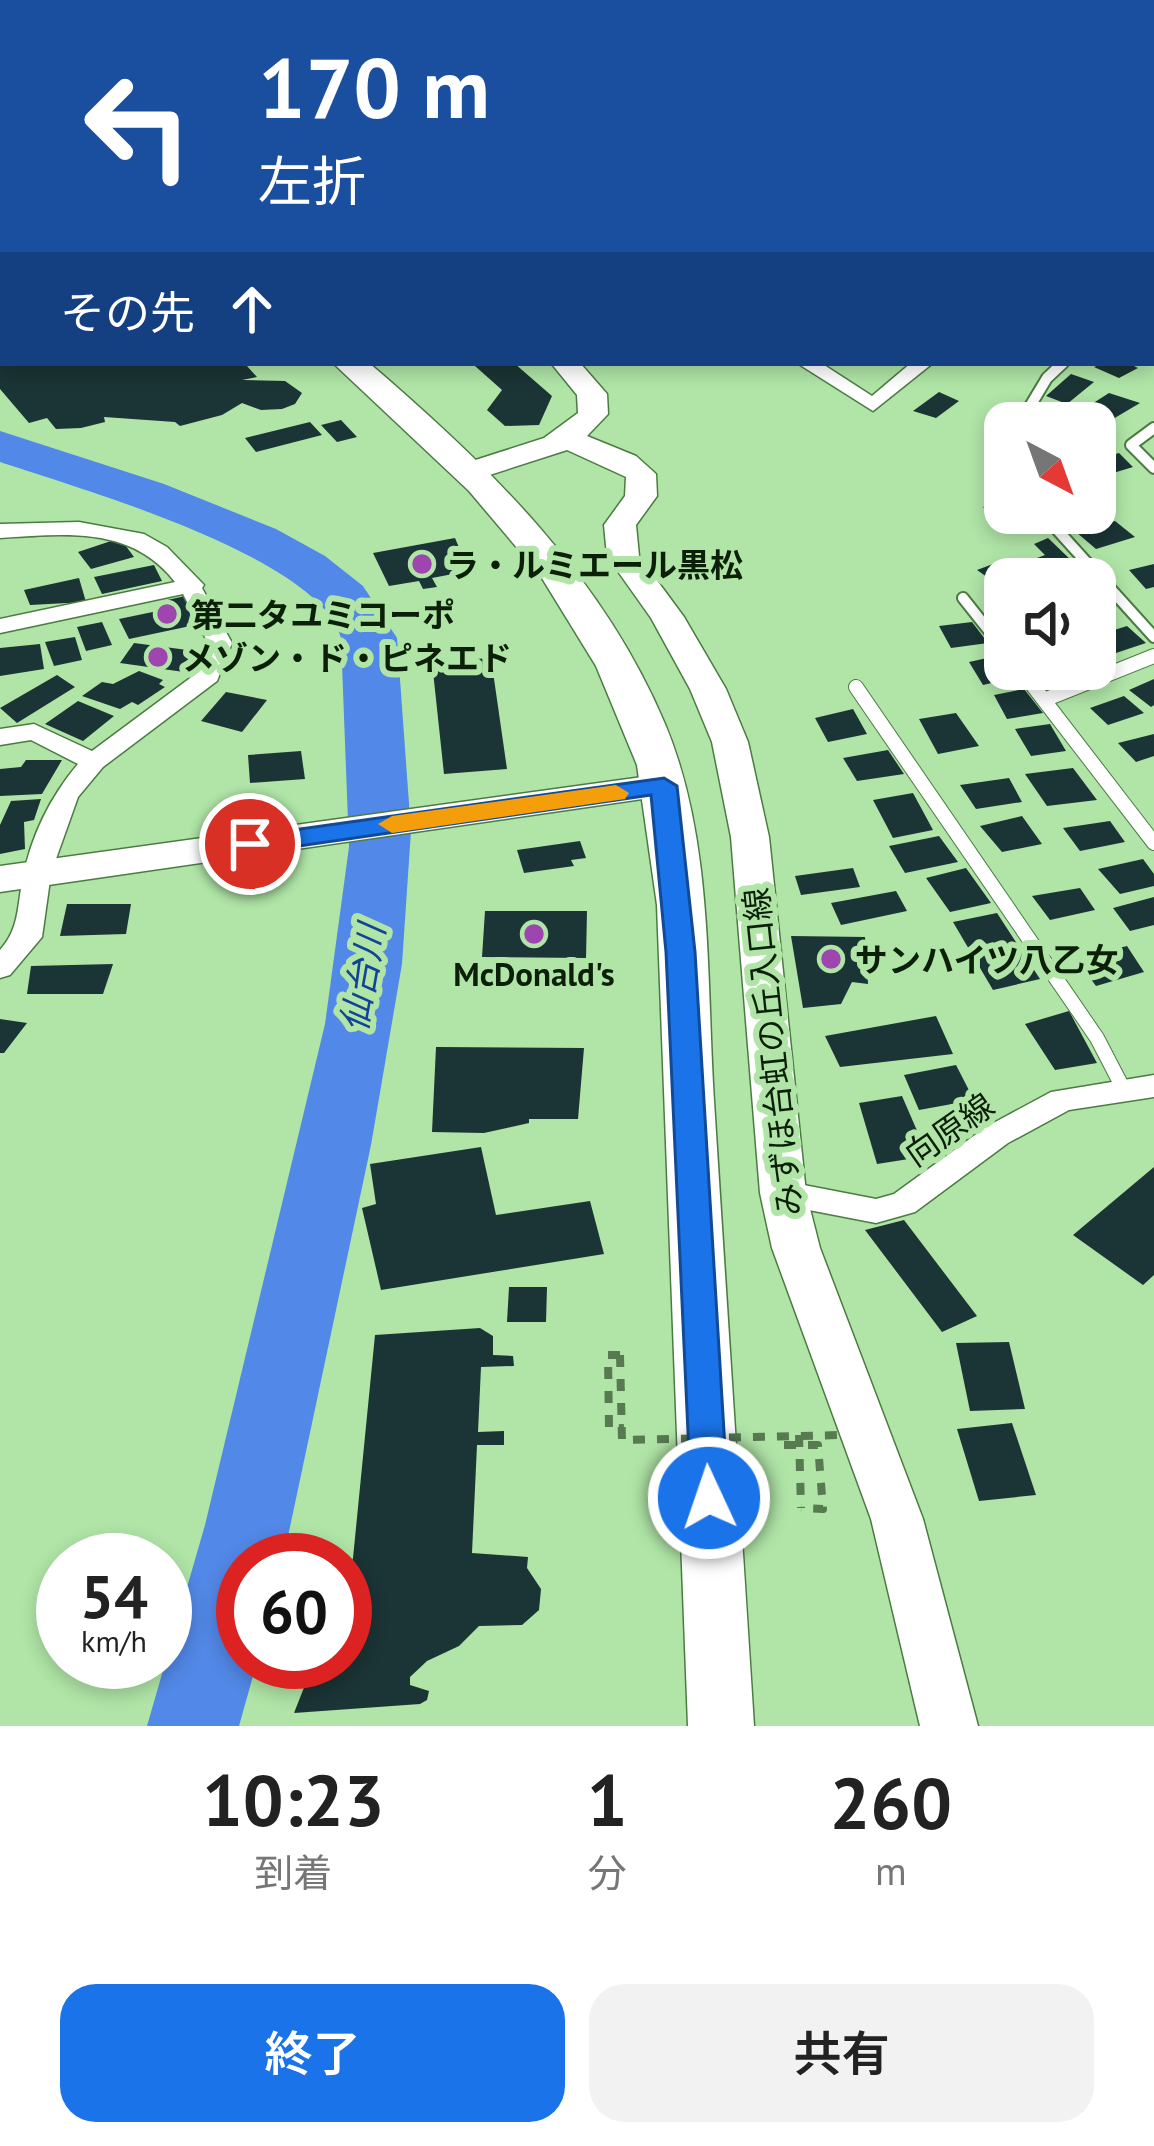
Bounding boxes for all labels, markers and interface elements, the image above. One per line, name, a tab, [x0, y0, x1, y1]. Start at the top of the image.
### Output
text: 170 m	[258, 32, 490, 141]
icon: left	[60, 48, 216, 204]
text: 左折	[258, 146, 366, 216]
icon: ahead	[219, 276, 285, 342]
text: その先	[60, 283, 195, 341]
north arrow	[984, 402, 1116, 534]
map controls	[984, 402, 1116, 690]
place label: ラ・ルミエール黒松	[446, 543, 743, 586]
marker: ラ・ルミエール黒松	[409, 551, 435, 577]
button: sound	[984, 558, 1116, 690]
place label: 第二タユミコーポ	[191, 593, 455, 636]
marker: 第二タユミコーポ	[154, 601, 180, 627]
place label: メゾン・ド・ピネエド	[182, 636, 512, 679]
marker: メゾン・ド・ピネエド	[145, 644, 171, 670]
pin	[199, 793, 301, 895]
icon: arrive	[217, 811, 283, 877]
street label: みずほ台虹の丘入口線	[733, 886, 811, 1218]
water label: 仙台川	[329, 917, 395, 1035]
marker: McDonald's	[521, 921, 547, 947]
place label: サンハイツ八乙女	[855, 938, 1118, 981]
marker: サンハイツ八乙女	[818, 946, 844, 972]
place label: McDonald's	[453, 952, 615, 995]
street label: 向原線	[896, 1083, 1002, 1175]
position arrow	[646, 1435, 772, 1561]
speed limit sign: 60	[216, 1533, 372, 1689]
text: 54	[80, 1557, 148, 1635]
text: km/h	[81, 1621, 147, 1660]
text: 10:23	[202, 1753, 385, 1846]
text: 1	[587, 1753, 628, 1846]
text: 260	[830, 1756, 952, 1849]
text: m	[875, 1845, 907, 1896]
text: 到着	[254, 1847, 332, 1898]
text: 分	[588, 1847, 627, 1898]
button: 終了	[60, 1984, 565, 2122]
button: 共有	[589, 1984, 1094, 2122]

